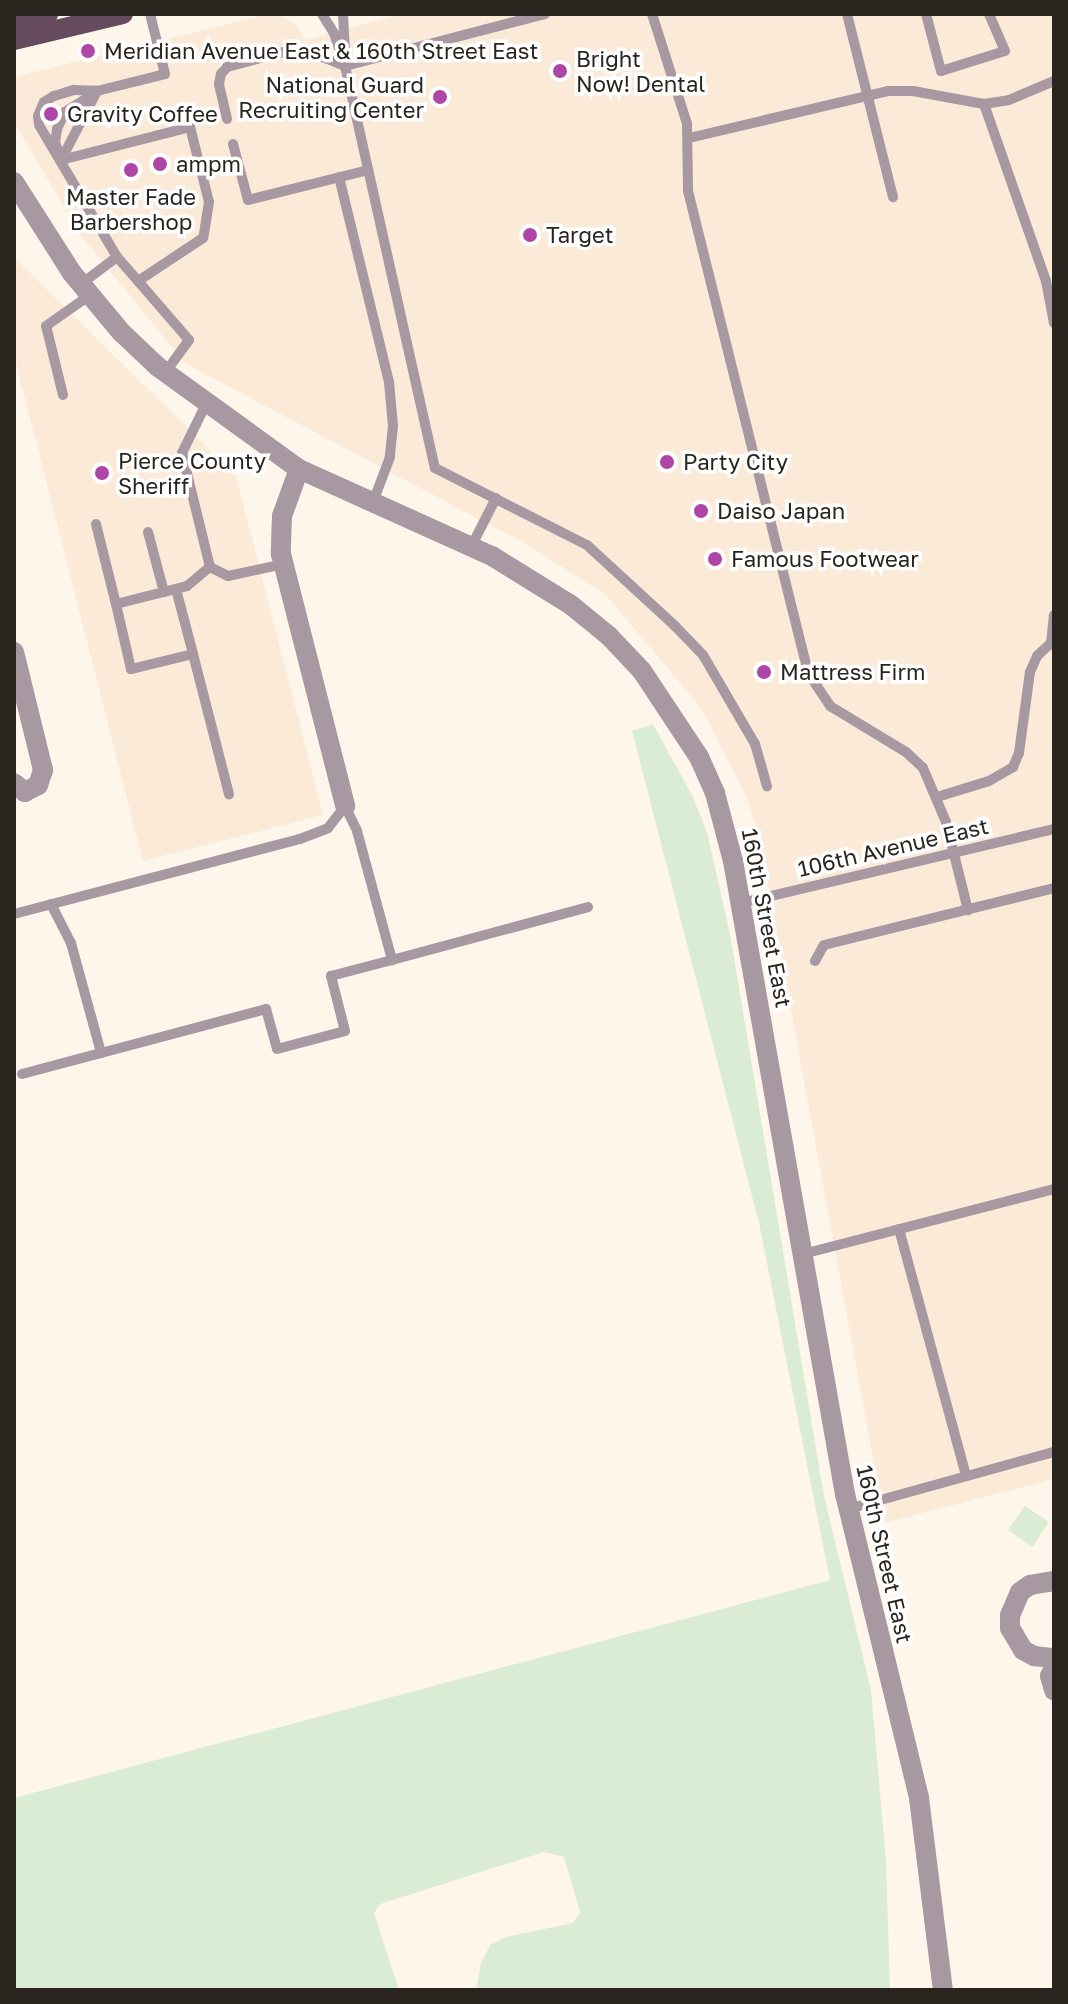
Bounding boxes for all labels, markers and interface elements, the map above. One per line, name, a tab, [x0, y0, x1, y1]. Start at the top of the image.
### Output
place label: Meridian Avenue East & 160th Street East	[104, 38, 538, 64]
marker: Meridian Avenue East & 160th Street East	[79, 42, 97, 60]
place label: Bright Now! Dental	[576, 45, 705, 96]
marker: Bright Now! Dental	[551, 62, 569, 80]
place label: National Guard Recruiting Center	[238, 71, 424, 122]
marker: National Guard Recruiting Center	[431, 88, 449, 106]
place label: Gravity Coffee	[67, 101, 218, 127]
marker: Gravity Coffee	[42, 105, 60, 123]
place label: ampm	[176, 151, 241, 177]
marker: ampm	[151, 155, 169, 173]
marker: Master Fade Barbershop	[122, 161, 140, 179]
place label: Master Fade Barbershop	[66, 183, 196, 234]
place label: Target	[546, 222, 614, 248]
marker: Target	[521, 226, 539, 244]
place label: Pierce County Sheriff	[118, 447, 266, 498]
place label: Party City	[683, 449, 788, 475]
marker: Party City	[658, 453, 676, 471]
marker: Pierce County Sheriff	[93, 464, 111, 482]
place label: Daiso Japan	[717, 498, 845, 524]
marker: Daiso Japan	[692, 502, 710, 520]
place label: Famous Footwear	[731, 546, 919, 572]
marker: Famous Footwear	[706, 550, 724, 568]
place label: Mattress Firm	[780, 659, 925, 685]
marker: Mattress Firm	[755, 663, 773, 681]
street label: 106th Avenue East	[795, 812, 991, 882]
street label: 160th Street East	[737, 826, 797, 1010]
street label: 160th Street East	[852, 1462, 918, 1646]

